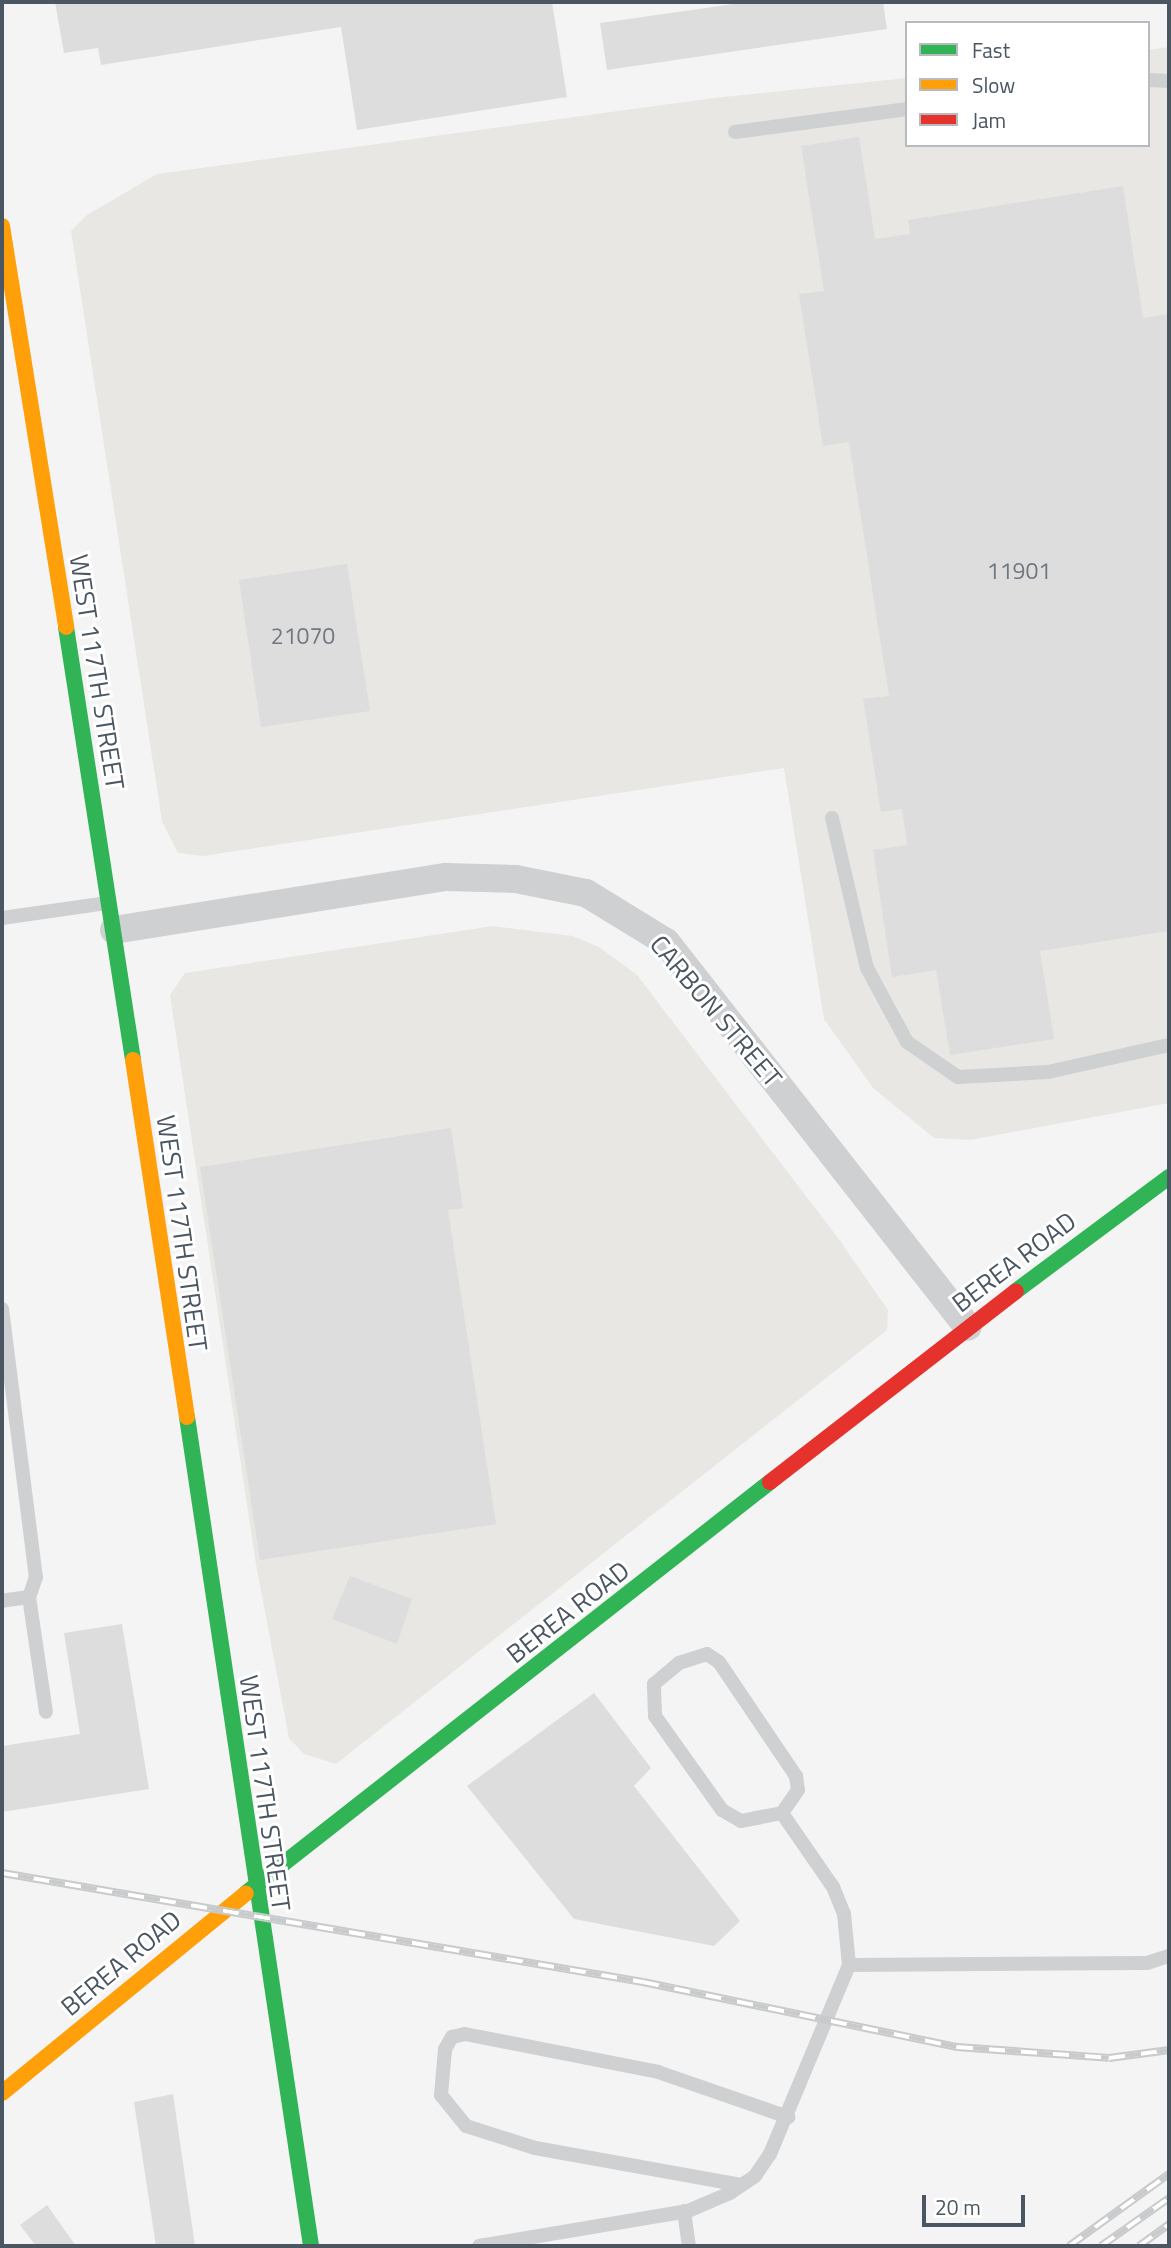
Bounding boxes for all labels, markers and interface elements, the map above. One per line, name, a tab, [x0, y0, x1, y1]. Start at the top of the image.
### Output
legend	[905, 21, 1150, 147]
text: Fast	[972, 34, 1010, 66]
text: Slow	[972, 69, 1015, 101]
text: Jam	[972, 104, 1006, 136]
street label: WEST 117TH STREET	[63, 552, 131, 792]
house number: 11901	[987, 557, 1051, 585]
house number: 21070	[271, 622, 335, 650]
street label: CARBON STREET	[644, 929, 788, 1093]
street label: WEST 117TH STREET	[150, 1113, 214, 1353]
street label: BEREA ROAD	[946, 1205, 1082, 1319]
street label: BEREA ROAD	[500, 1554, 636, 1670]
street label: WEST 117TH STREET	[233, 1673, 297, 1913]
street label: BEREA ROAD	[55, 1904, 187, 2022]
scale bar	[926, 2182, 1029, 2226]
text: 20 m	[935, 2191, 981, 2223]

